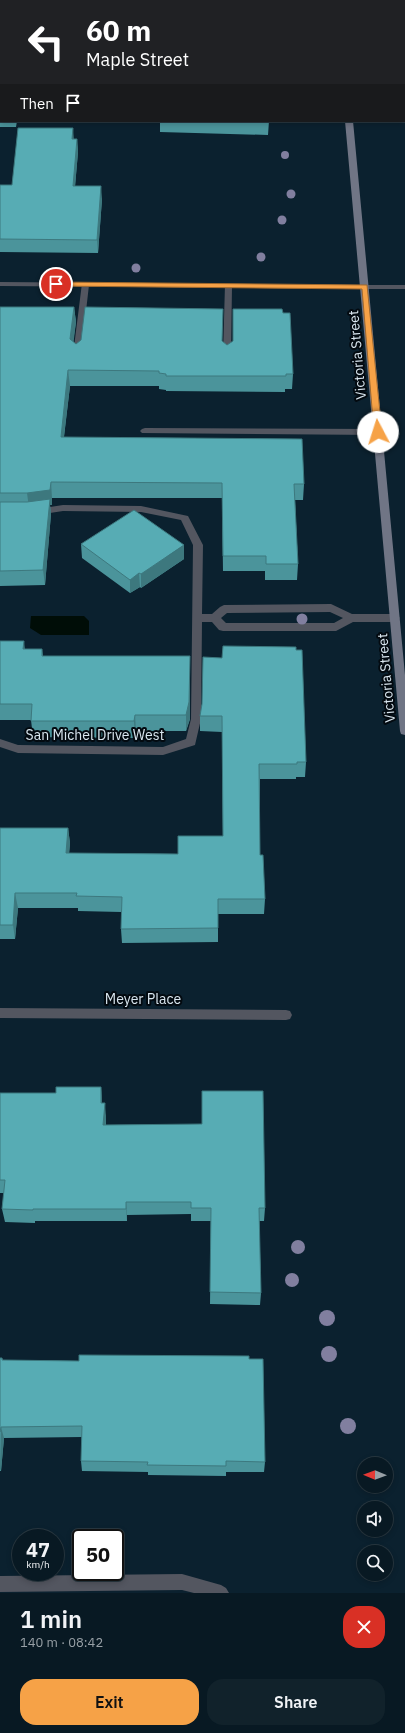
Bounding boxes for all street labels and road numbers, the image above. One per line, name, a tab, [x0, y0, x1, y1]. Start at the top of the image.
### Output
street label: Victoria Street	[344, 310, 370, 400]
street label: Victoria Street	[373, 633, 399, 723]
street label: San Michel Drive West	[26, 726, 165, 744]
street label: Meyer Place	[105, 990, 182, 1008]

